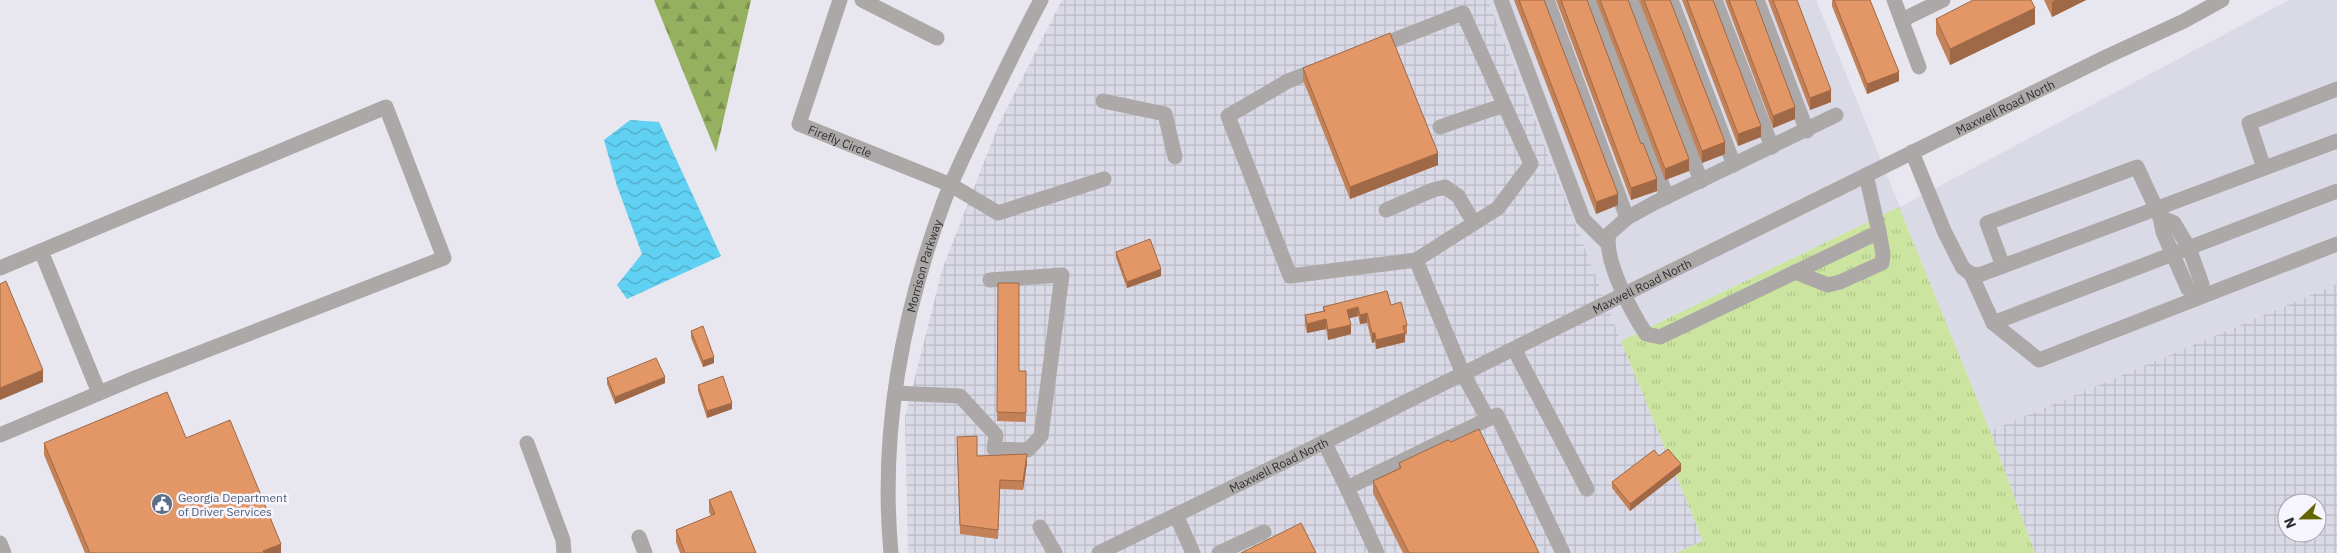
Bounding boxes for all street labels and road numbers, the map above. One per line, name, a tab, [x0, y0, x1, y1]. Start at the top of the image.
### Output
street label: Maxwell Road North	[1953, 76, 2057, 137]
street label: Firefly Circle	[806, 121, 875, 160]
street label: Morrison Parkway	[903, 217, 944, 314]
street label: Maxwell Road North	[1590, 255, 1694, 316]
street label: Maxwell Road North	[1226, 434, 1330, 495]

